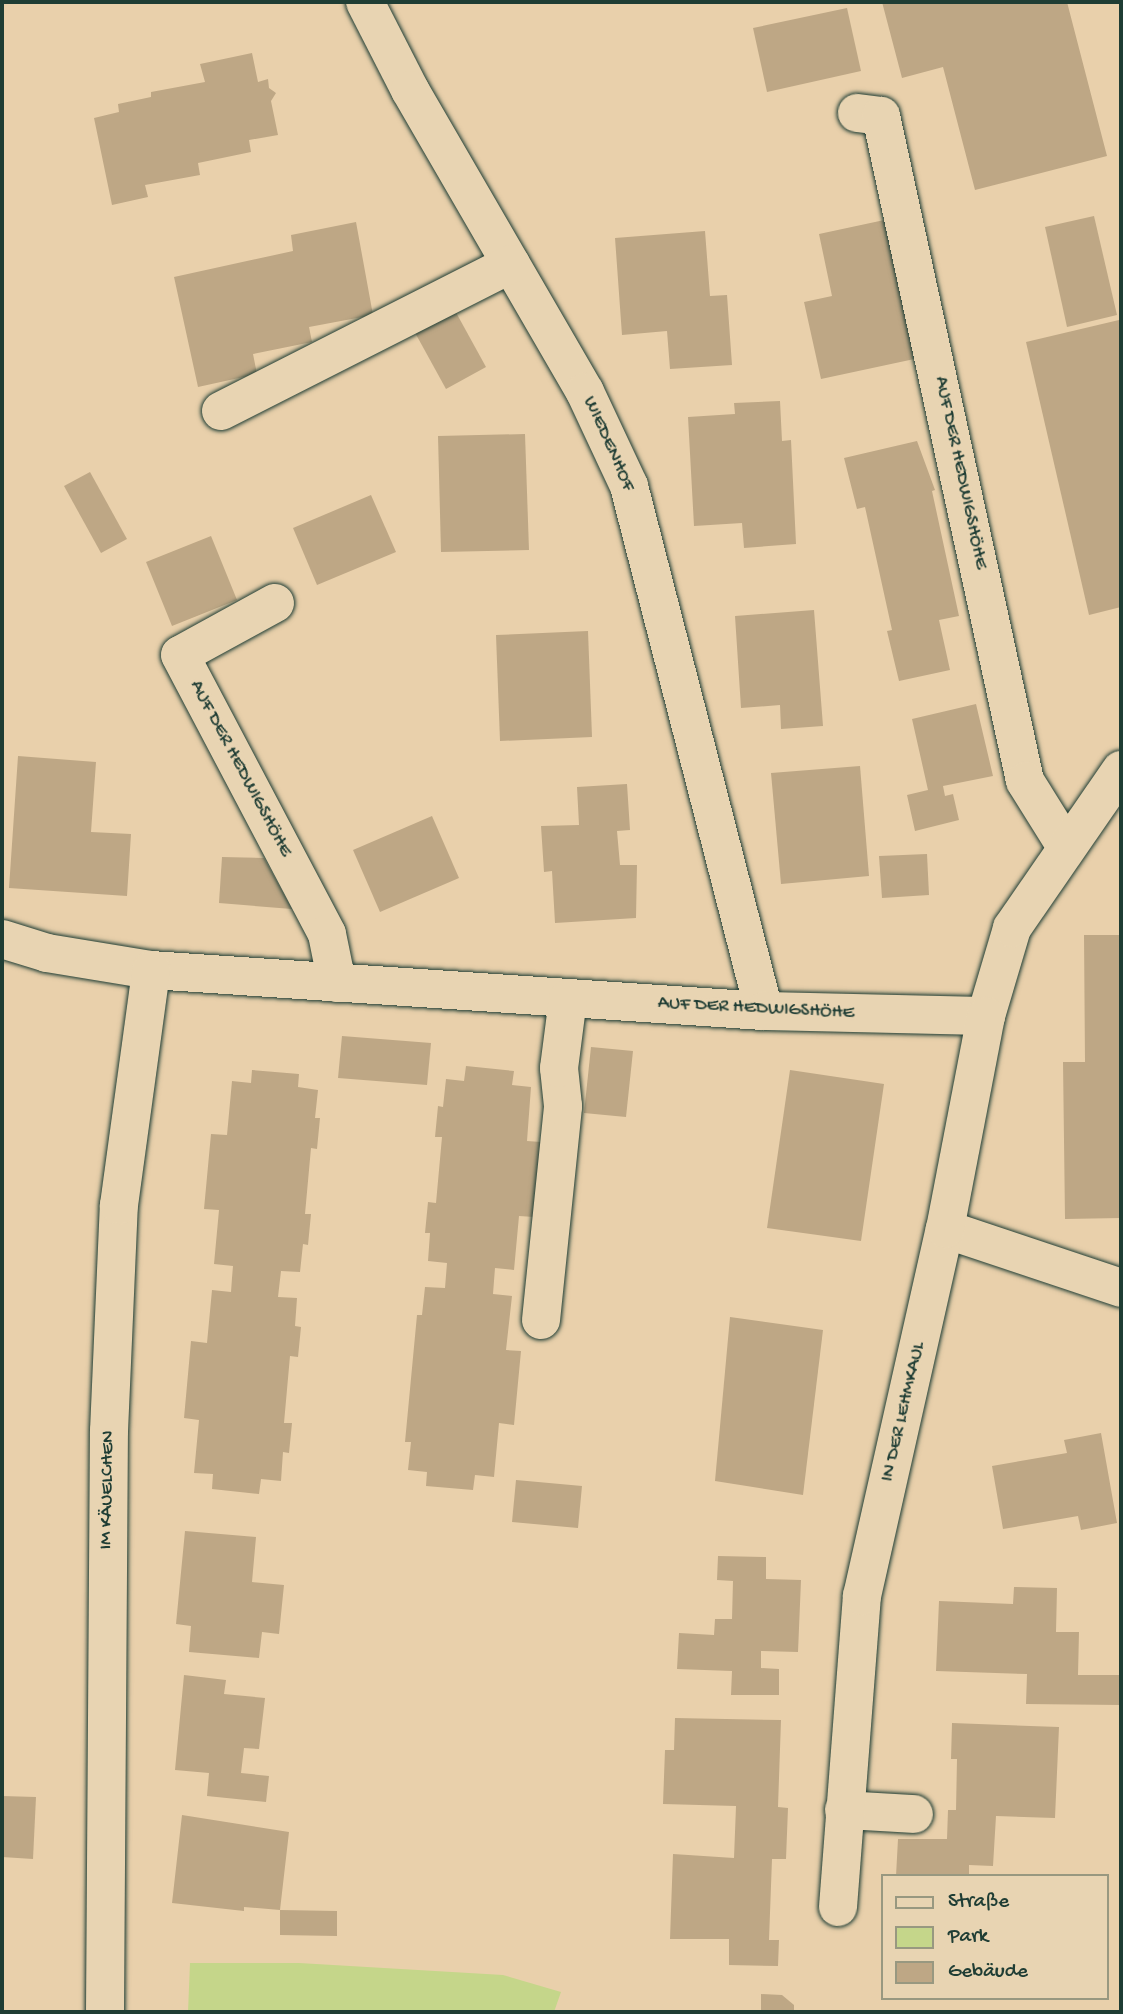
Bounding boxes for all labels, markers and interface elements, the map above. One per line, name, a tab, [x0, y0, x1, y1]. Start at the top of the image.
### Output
street label: AUF DER HEDWIGSHÖHE	[928, 374, 992, 572]
street label: WIEDENHOF	[577, 393, 639, 495]
street label: AUF DER HEDWIGSHÖHE	[184, 677, 296, 861]
street label: AUF DER HEDWIGSHÖHE	[657, 992, 855, 1026]
street label: IN DER LEHMKAUL	[877, 1340, 931, 1484]
street label: IM KÄUELCHEN	[96, 1430, 120, 1550]
legend	[881, 1874, 1109, 2000]
text: Straße	[948, 1890, 1009, 1915]
text: Park	[948, 1925, 988, 1950]
text: Gebäude	[948, 1960, 1028, 1985]

